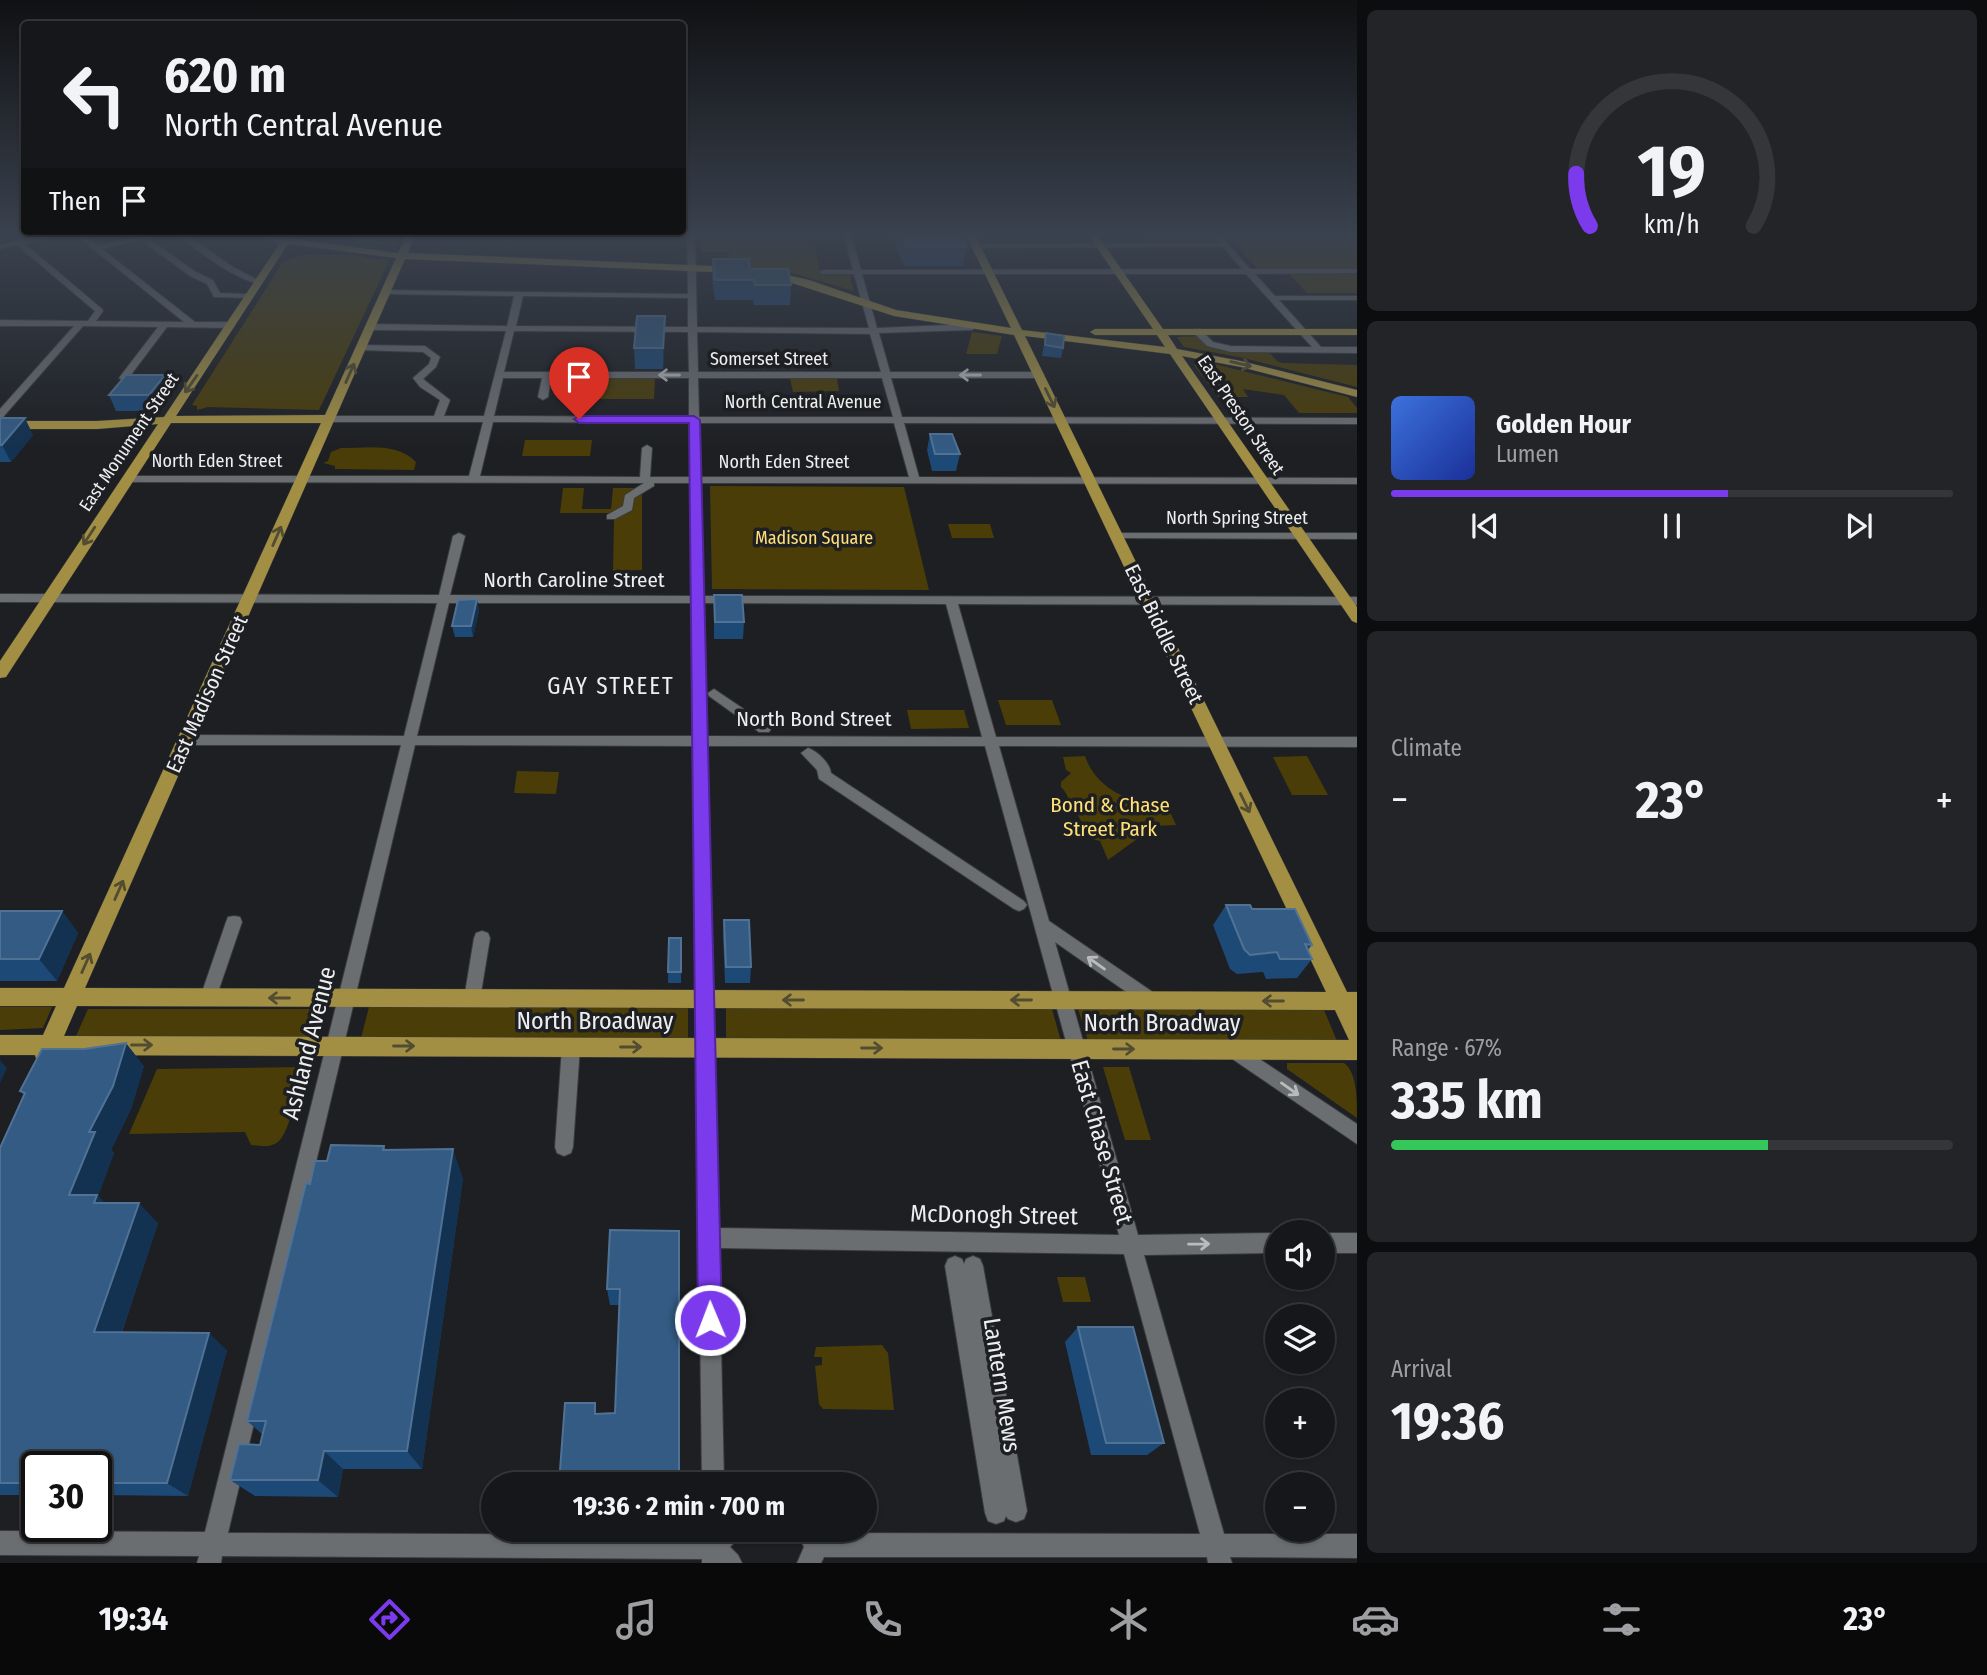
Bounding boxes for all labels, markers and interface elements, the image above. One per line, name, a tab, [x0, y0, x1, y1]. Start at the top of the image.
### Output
text: 620 m	[164, 46, 286, 105]
icon: left	[49, 49, 140, 140]
text: North Central Avenue	[164, 106, 443, 144]
text: 19	[1638, 129, 1706, 216]
icon: arrive	[115, 182, 153, 220]
text: Then	[49, 186, 101, 217]
text: km/h	[1644, 210, 1700, 240]
pin	[549, 347, 609, 419]
street label: Somerset Street	[710, 348, 828, 370]
street label: East Preston Street	[1193, 351, 1289, 479]
icon: arrive	[560, 358, 598, 396]
one-way arrow	[1229, 358, 1252, 371]
one-way arrow	[344, 363, 357, 384]
street label: East Monument Street	[74, 368, 184, 516]
one-way arrow	[658, 368, 681, 382]
one-way arrow	[959, 368, 982, 382]
one-way arrow	[184, 374, 198, 393]
one-way arrow	[1044, 387, 1057, 408]
street label: North Central Avenue	[725, 391, 881, 413]
text: Golden Hour	[1496, 409, 1631, 440]
text: Lumen	[1496, 440, 1559, 468]
street label: North Eden Street	[152, 450, 283, 472]
street label: North Eden Street	[719, 451, 850, 473]
street label: North Spring Street	[1166, 507, 1308, 529]
icon: previous	[1466, 507, 1504, 545]
icon: pause	[1653, 507, 1691, 545]
icon: next	[1840, 507, 1878, 545]
one-way arrow	[82, 526, 97, 545]
one-way arrow	[271, 526, 284, 547]
park label: Madison Square	[755, 527, 873, 549]
street label: East Biddle Street	[1119, 560, 1209, 708]
street label: North Caroline Street	[483, 567, 665, 593]
street label: East Madison Street	[161, 611, 253, 777]
district label: GAY STREET	[547, 672, 675, 700]
street label: North Bond Street	[736, 706, 892, 732]
text: Climate	[1391, 734, 1462, 762]
text: 23°	[1635, 769, 1708, 832]
text: −	[1391, 777, 1408, 823]
text: +	[1936, 777, 1953, 823]
park label: Bond & Chase Street Park	[1050, 792, 1170, 842]
one-way arrow	[1240, 793, 1253, 814]
one-way arrow	[113, 880, 126, 901]
one-way arrow	[80, 953, 93, 974]
one-way arrow	[1087, 955, 1107, 969]
street label: Ashland Avenue	[276, 964, 342, 1122]
one-way arrow	[267, 991, 290, 1005]
one-way arrow	[782, 993, 805, 1007]
one-way arrow	[1010, 993, 1033, 1007]
one-way arrow	[1262, 994, 1285, 1008]
street label: North Broadway	[516, 1007, 674, 1035]
street label: North Broadway	[1083, 1009, 1241, 1037]
text: Range · 67%	[1391, 1034, 1502, 1062]
one-way arrow	[131, 1038, 154, 1052]
one-way arrow	[392, 1039, 415, 1053]
one-way arrow	[619, 1040, 642, 1054]
one-way arrow	[860, 1041, 883, 1055]
one-way arrow	[1112, 1043, 1135, 1056]
street label: East Chase Street	[1065, 1057, 1139, 1227]
text: 335 km	[1391, 1069, 1543, 1132]
one-way arrow	[1280, 1082, 1299, 1096]
street label: McDonogh Street	[910, 1200, 1078, 1230]
map controls	[1265, 1220, 1335, 1542]
button: sound	[1265, 1220, 1335, 1290]
one-way arrow	[1188, 1237, 1211, 1251]
position arrow	[673, 1283, 747, 1357]
button: layers	[1265, 1304, 1335, 1374]
street label: Lantern Mews	[978, 1316, 1026, 1454]
text: Arrival	[1391, 1355, 1452, 1383]
button: +	[1265, 1388, 1335, 1458]
text: 19:36	[1391, 1390, 1504, 1453]
speed limit sign: 30	[21, 1451, 112, 1542]
button: −	[1265, 1472, 1335, 1542]
text: 19:36 · 2 min · 700 m	[573, 1491, 785, 1522]
icon: directions	[365, 1595, 414, 1644]
icon: music	[612, 1595, 661, 1644]
icon: phone	[858, 1595, 907, 1644]
icon: climate	[1104, 1595, 1153, 1644]
icon: car	[1351, 1595, 1400, 1644]
icon: filters	[1597, 1595, 1646, 1644]
text: 19:34	[99, 1600, 168, 1638]
text: 23°	[1843, 1600, 1888, 1638]

